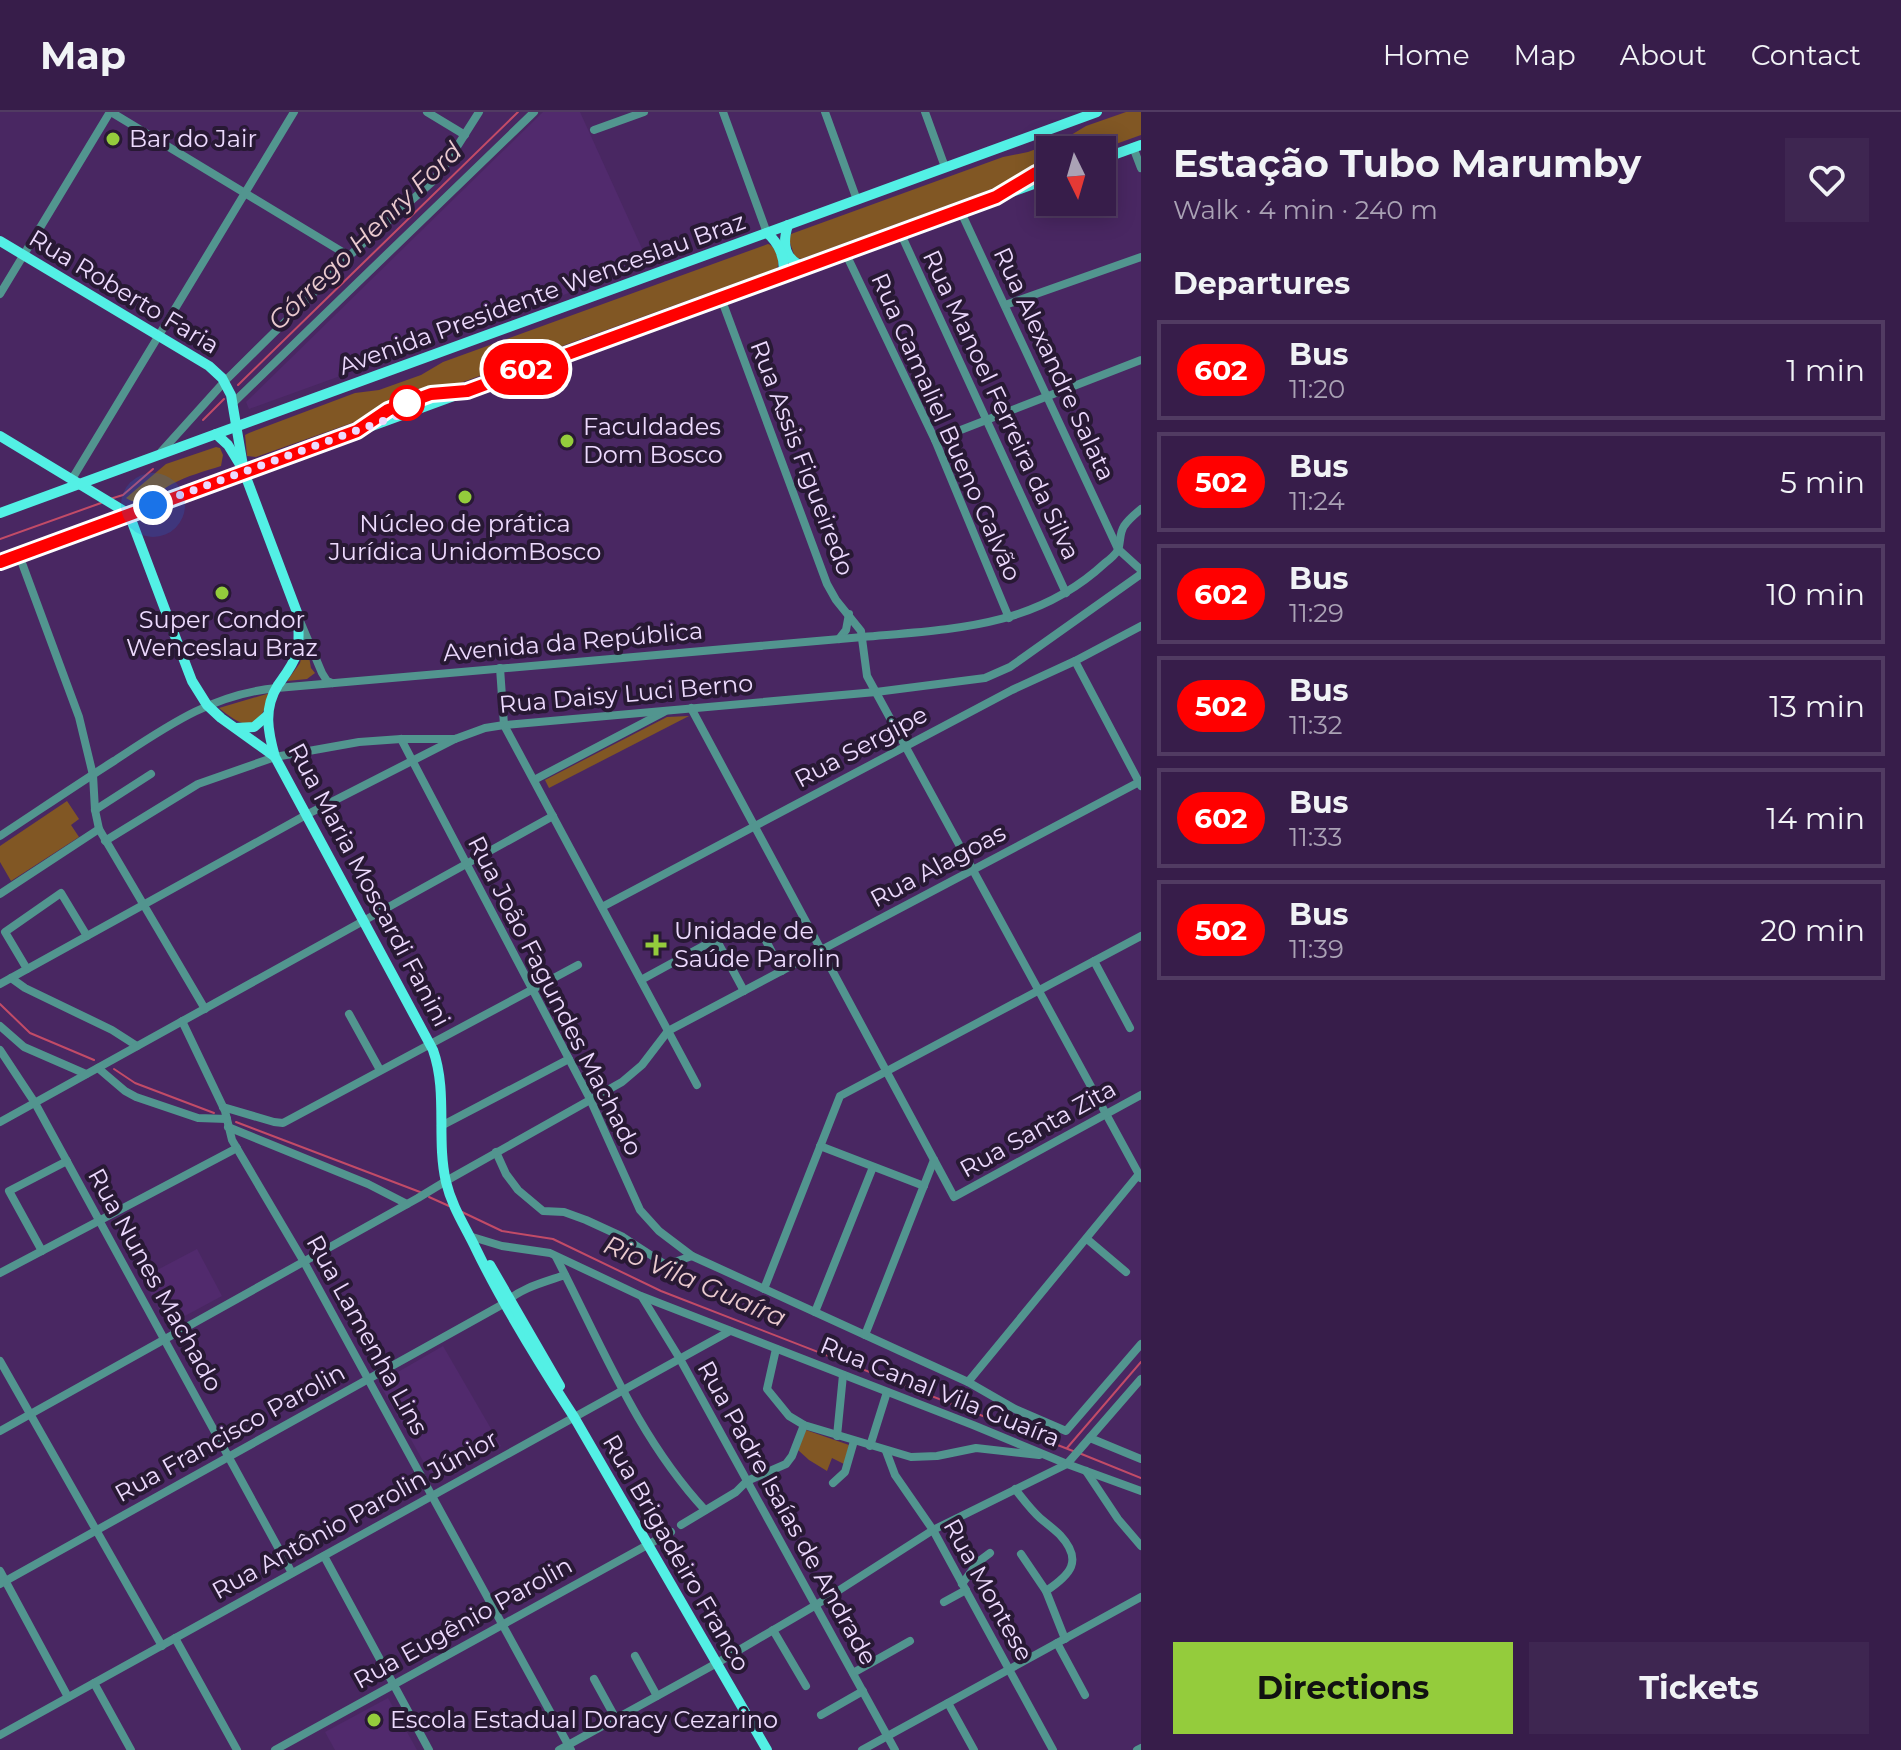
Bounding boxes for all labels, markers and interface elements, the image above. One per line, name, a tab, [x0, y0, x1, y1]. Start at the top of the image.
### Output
text: Map	[40, 32, 126, 79]
text: Home	[1383, 38, 1470, 72]
text: Map	[1514, 38, 1576, 72]
text: About	[1620, 38, 1707, 72]
text: Contact	[1751, 38, 1861, 72]
place label: Bar do Jair	[129, 124, 257, 153]
marker: Bar do Jair	[104, 130, 122, 148]
water label: Córrego Henry Ford	[261, 135, 469, 337]
north arrow	[1036, 136, 1116, 216]
map controls	[1036, 136, 1116, 216]
button: heart	[1785, 138, 1869, 222]
text: Estação Tubo Marumby	[1173, 140, 1641, 187]
text: Walk · 4 min · 240 m	[1173, 194, 1438, 226]
street label: Avenida Presidente Wenceslau Braz	[335, 206, 749, 381]
street label: Rua Roberto Faria	[24, 223, 225, 360]
street label: Rua Alexandre Salata	[988, 243, 1121, 485]
street label: Rua Manoel Ferreira da Silva	[917, 245, 1086, 564]
text: Departures	[1173, 265, 1350, 302]
street label: Rua Gamaliel Bueno Galvão	[865, 269, 1028, 585]
street label: Rua Assis Figueiredo	[744, 336, 861, 579]
text: Bus	[1289, 336, 1349, 373]
line badge: 602	[480, 343, 572, 395]
text: 602	[499, 352, 553, 386]
text: 1 min	[1786, 352, 1865, 389]
text: 602	[1194, 353, 1248, 387]
text: 11:20	[1289, 373, 1345, 405]
unlabelled marker	[390, 386, 424, 420]
place label: Faculdades Dom Bosco	[583, 412, 723, 469]
marker: Faculdades Dom Bosco	[558, 432, 576, 450]
text: Bus	[1289, 448, 1349, 485]
text: 5 min	[1780, 464, 1865, 501]
text: 502	[1195, 465, 1247, 499]
your location	[133, 485, 173, 525]
text: 11:24	[1289, 485, 1345, 517]
marker: Núcleo de prática Jurídica UnidomBosco	[456, 488, 474, 506]
place label: Núcleo de prática Jurídica UnidomBosco	[328, 509, 601, 566]
text: Bus	[1289, 560, 1349, 597]
text: 10 min	[1766, 576, 1865, 613]
text: 602	[1194, 577, 1248, 611]
marker: Super Condor Wenceslau Braz	[213, 584, 231, 602]
text: 11:29	[1289, 597, 1344, 629]
place label: Super Condor Wenceslau Braz	[126, 605, 318, 662]
street label: Avenida da República	[442, 616, 704, 667]
street label: Rua Daisy Luci Berno	[498, 668, 754, 719]
text: Bus	[1289, 672, 1349, 709]
text: 13 min	[1769, 688, 1865, 725]
text: 502	[1195, 689, 1247, 723]
street label: Rua Sergipe	[789, 699, 932, 794]
text: 11:32	[1289, 709, 1343, 741]
street label: Rua Maria Moscardi Fanini	[282, 738, 457, 1032]
text: Bus	[1289, 784, 1349, 821]
text: 14 min	[1766, 800, 1865, 837]
text: 602	[1194, 801, 1248, 835]
street label: Rua Alagoas	[865, 818, 1010, 913]
text: 11:33	[1289, 821, 1342, 853]
street label: Rua João Fagundes Machado	[462, 831, 649, 1160]
text: Bus	[1289, 896, 1349, 933]
text: 20 min	[1760, 912, 1865, 949]
text: 502	[1195, 913, 1247, 947]
place label: Unidade de Saúde Parolin	[674, 916, 841, 973]
text: 11:39	[1289, 933, 1344, 965]
marker: Unidade de Saúde Parolin	[645, 934, 667, 956]
street label: Rua Santa Zita	[955, 1074, 1121, 1183]
street label: Rua Nunes Machado	[82, 1163, 229, 1396]
water label: Rio Vila Guaíra	[599, 1228, 791, 1334]
street label: Rua Lamenha Lins	[301, 1230, 434, 1440]
street label: Rua Canal Vila Guaíra	[816, 1330, 1064, 1453]
street label: Rua Padre Isaías de Andrade	[692, 1356, 883, 1670]
street label: Rua Francisco Parolin	[110, 1357, 350, 1508]
street label: Rua Antônio Parolin Júnior	[207, 1424, 503, 1605]
street label: Rua Brigadeiro Franco	[597, 1429, 756, 1676]
street label: Rua Montese	[937, 1514, 1039, 1666]
street label: Rua Eugênio Parolin	[348, 1550, 577, 1695]
button: Directions	[1173, 1642, 1513, 1734]
button: Tickets	[1529, 1642, 1869, 1734]
place label: Escola Estadual Doracy Cezarino	[390, 1705, 778, 1734]
marker: Escola Estadual Doracy Cezarino	[365, 1711, 383, 1729]

